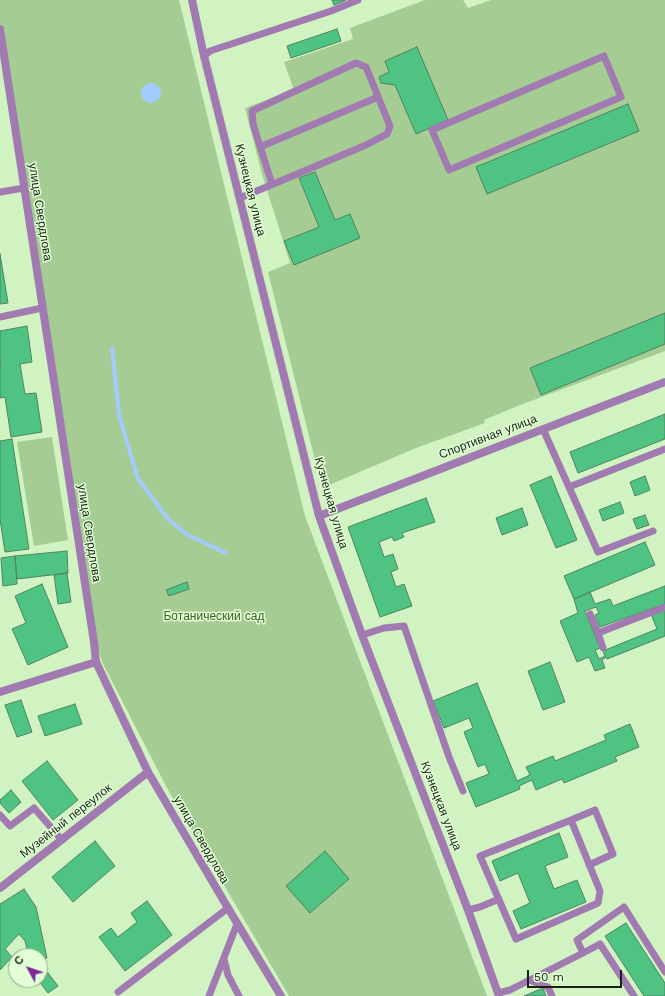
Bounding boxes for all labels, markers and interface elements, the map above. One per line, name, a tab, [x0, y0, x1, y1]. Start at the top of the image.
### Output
street label: Кузнецкая улица	[232, 142, 268, 238]
street label: улица Свердлова	[25, 162, 55, 262]
street label: Спортивная улица	[437, 412, 539, 462]
street label: Кузнецкая улица	[311, 456, 351, 550]
street label: улица Свердлова	[74, 483, 104, 583]
park label: Ботанический сад	[163, 609, 265, 623]
street label: Кузнецкая улица	[417, 759, 465, 853]
street label: Музейный переулок	[17, 781, 115, 861]
street label: улица Свердлова	[170, 794, 232, 886]
north arrow	[8, 948, 48, 988]
text: С	[12, 953, 27, 968]
scale bar	[529, 962, 624, 988]
text: 50 m	[534, 970, 564, 984]

